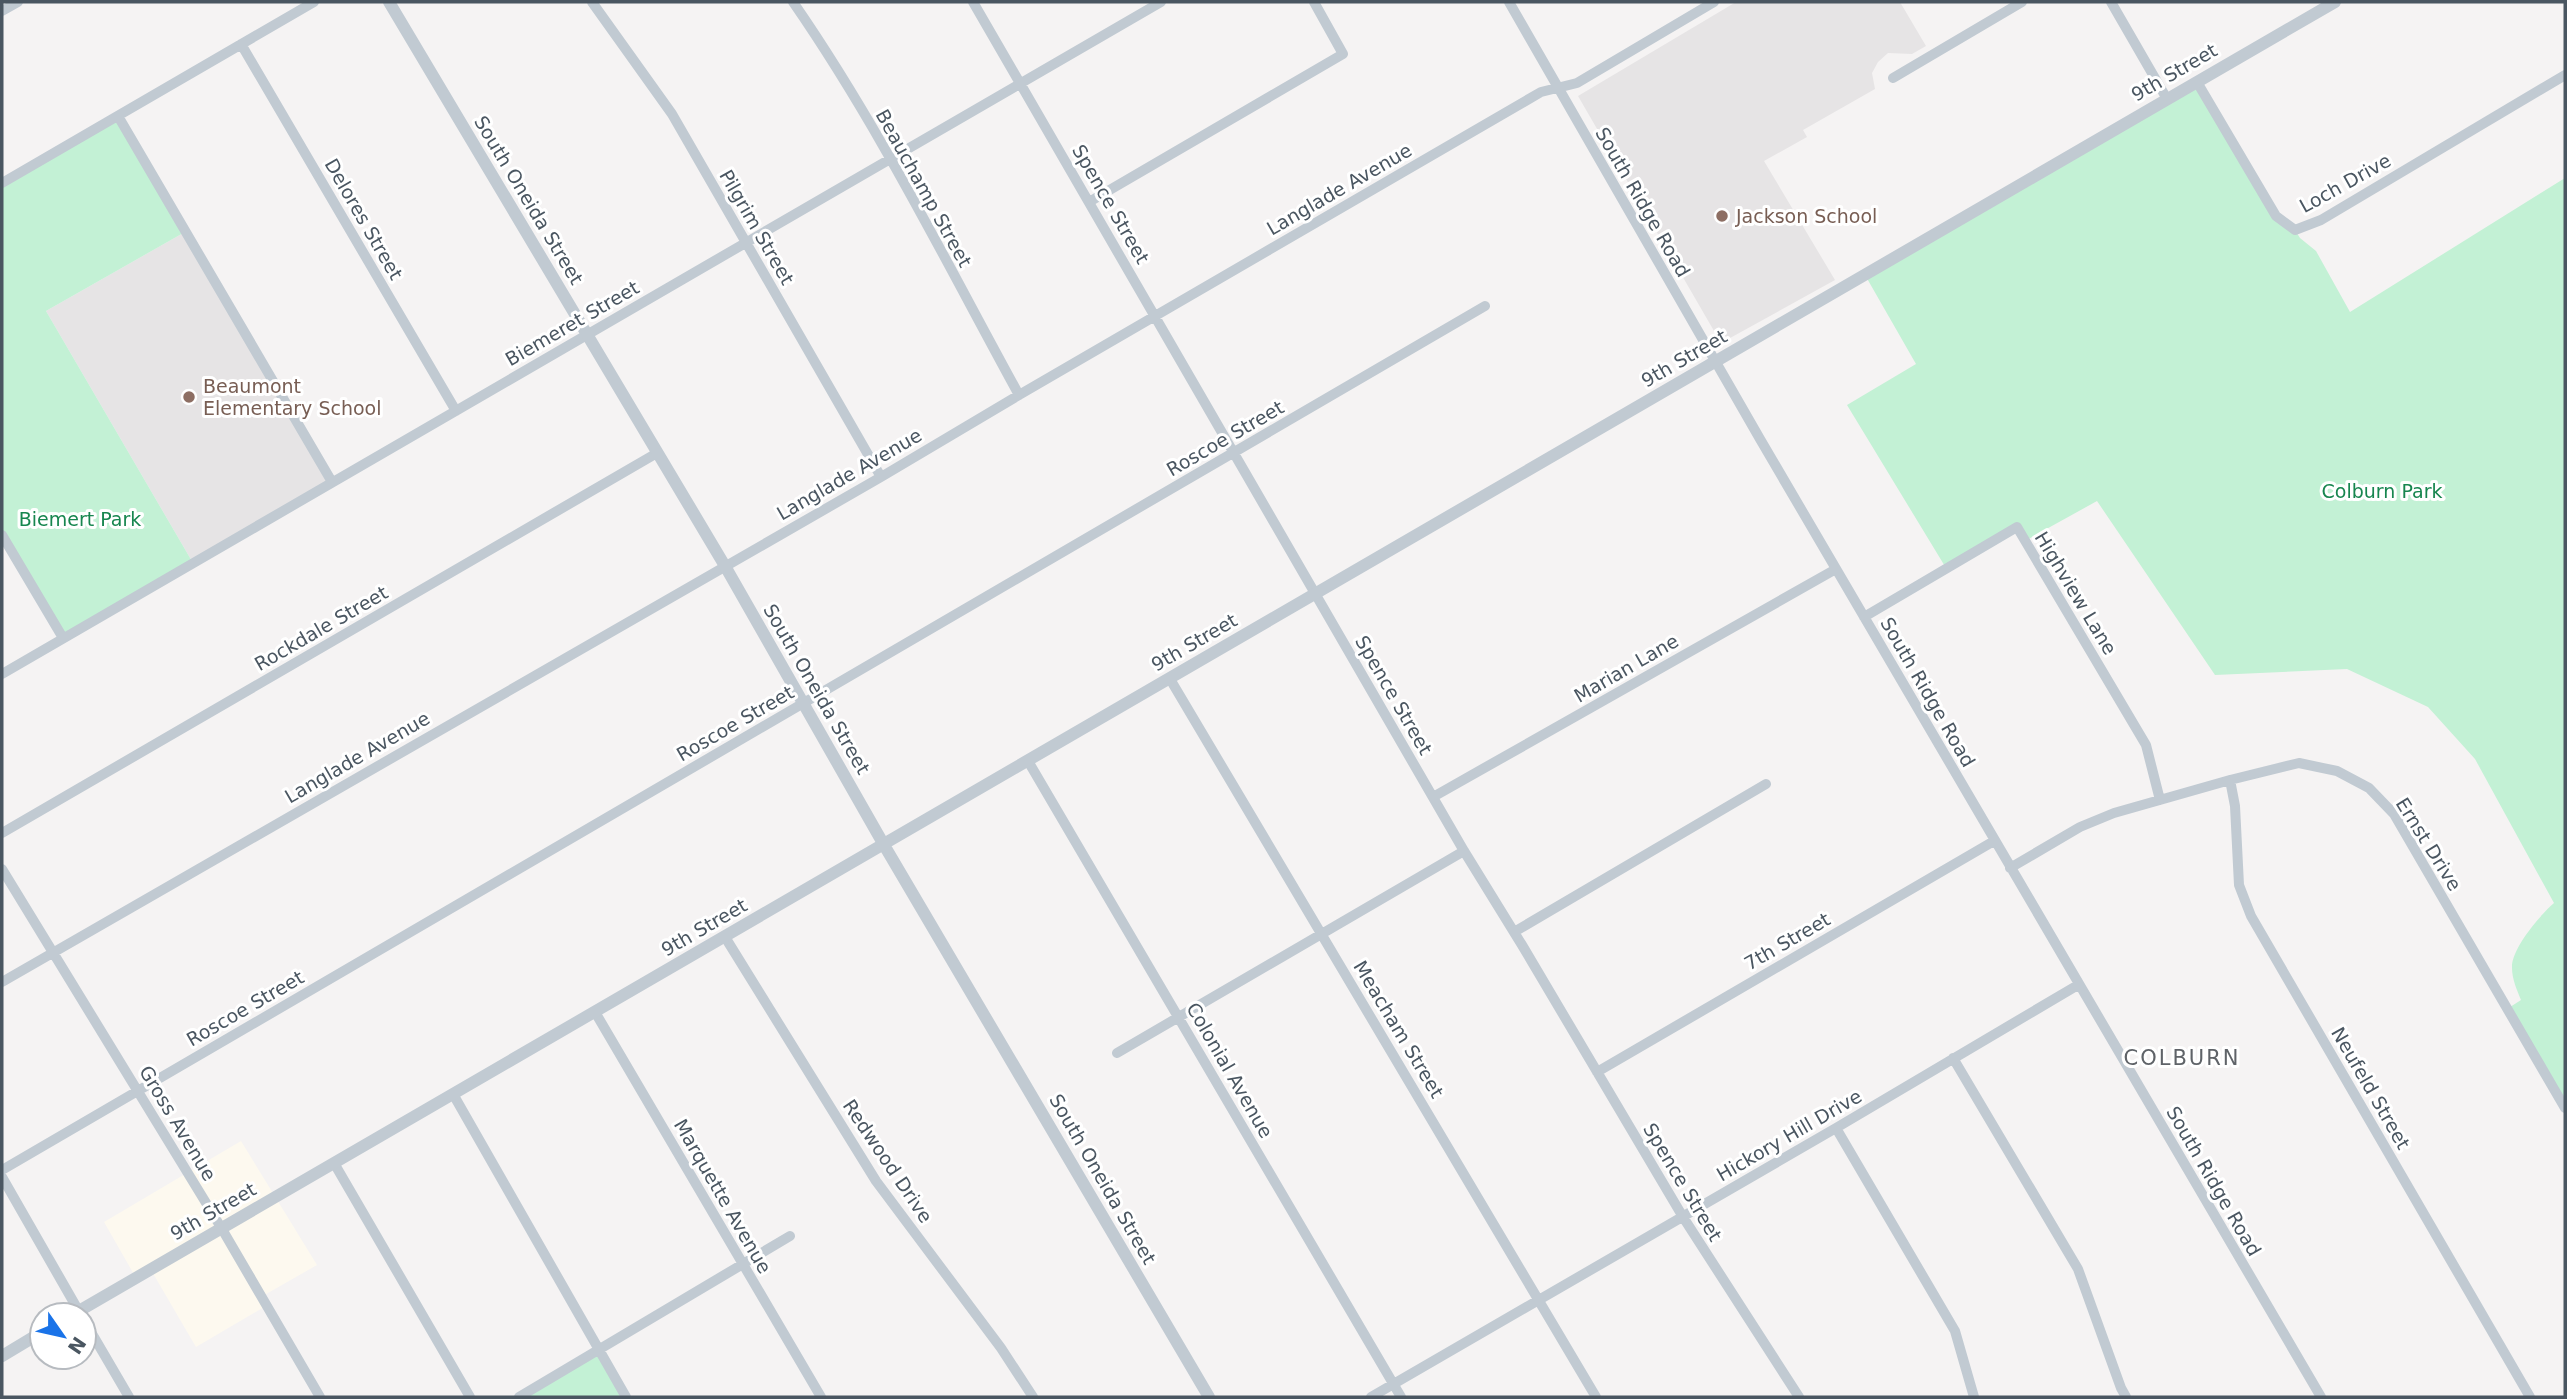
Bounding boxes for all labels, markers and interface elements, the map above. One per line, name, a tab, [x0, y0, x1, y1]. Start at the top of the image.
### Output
street label: 9th Street	[2127, 39, 2221, 105]
street label: Beauchamp Street	[872, 105, 976, 271]
street label: South Oneida Street	[470, 112, 588, 288]
street label: South Ridge Road	[1591, 123, 1695, 281]
street label: Langlade Avenue	[1263, 139, 1415, 239]
street label: Spence Street	[1068, 141, 1154, 267]
street label: Loch Drive	[2295, 149, 2395, 217]
street label: Delores Street	[320, 155, 408, 283]
street label: Pilgrim Street	[715, 166, 799, 288]
place label: Jackson School	[1735, 205, 1877, 227]
marker: Jackson School	[1714, 208, 1730, 224]
street label: Biemeret Street	[501, 276, 643, 370]
street label: 9th Street	[1637, 325, 1731, 391]
place label: Beaumont Elementary School	[203, 375, 381, 419]
marker: Beaumont Elementary School	[181, 389, 197, 405]
street label: Roscoe Street	[1163, 396, 1287, 480]
street label: Langlade Avenue	[773, 424, 925, 524]
park label: Colburn Park	[2322, 480, 2442, 502]
park label: Biemert Park	[19, 508, 141, 530]
street label: Highview Lane	[2031, 528, 2121, 658]
street label: Rockdale Street	[251, 581, 391, 675]
street label: South Oneida Street	[759, 600, 875, 778]
street label: 9th Street	[1147, 609, 1241, 675]
street label: South Ridge Road	[1876, 613, 1980, 771]
street label: Marian Lane	[1570, 629, 1682, 707]
street label: Spence Street	[1351, 632, 1437, 758]
street label: Roscoe Street	[673, 681, 797, 765]
street label: Langlade Avenue	[281, 707, 433, 807]
street label: Ernst Drive	[2392, 793, 2466, 895]
street label: 9th Street	[657, 894, 751, 960]
street label: 7th Street	[1740, 908, 1834, 974]
street label: Meacham Street	[1349, 956, 1449, 1102]
street label: Roscoe Street	[183, 966, 307, 1050]
street label: Colonial Avenue	[1182, 998, 1278, 1142]
street label: Neufeld Street	[2327, 1023, 2415, 1153]
district label: COLBURN	[2124, 1046, 2240, 1070]
street label: Gross Avenue	[135, 1062, 221, 1184]
street label: Hickory Hill Drive	[1713, 1085, 1865, 1185]
street label: South Oneida Street	[1045, 1090, 1161, 1268]
street label: Redwood Drive	[839, 1095, 937, 1227]
street label: South Ridge Road	[2162, 1102, 2266, 1260]
street label: Marquette Avenue	[670, 1115, 776, 1277]
street label: Spence Street	[1639, 1119, 1727, 1245]
street label: 9th Street	[166, 1178, 260, 1244]
north arrow	[28, 1301, 98, 1371]
text: N	[64, 1333, 91, 1358]

